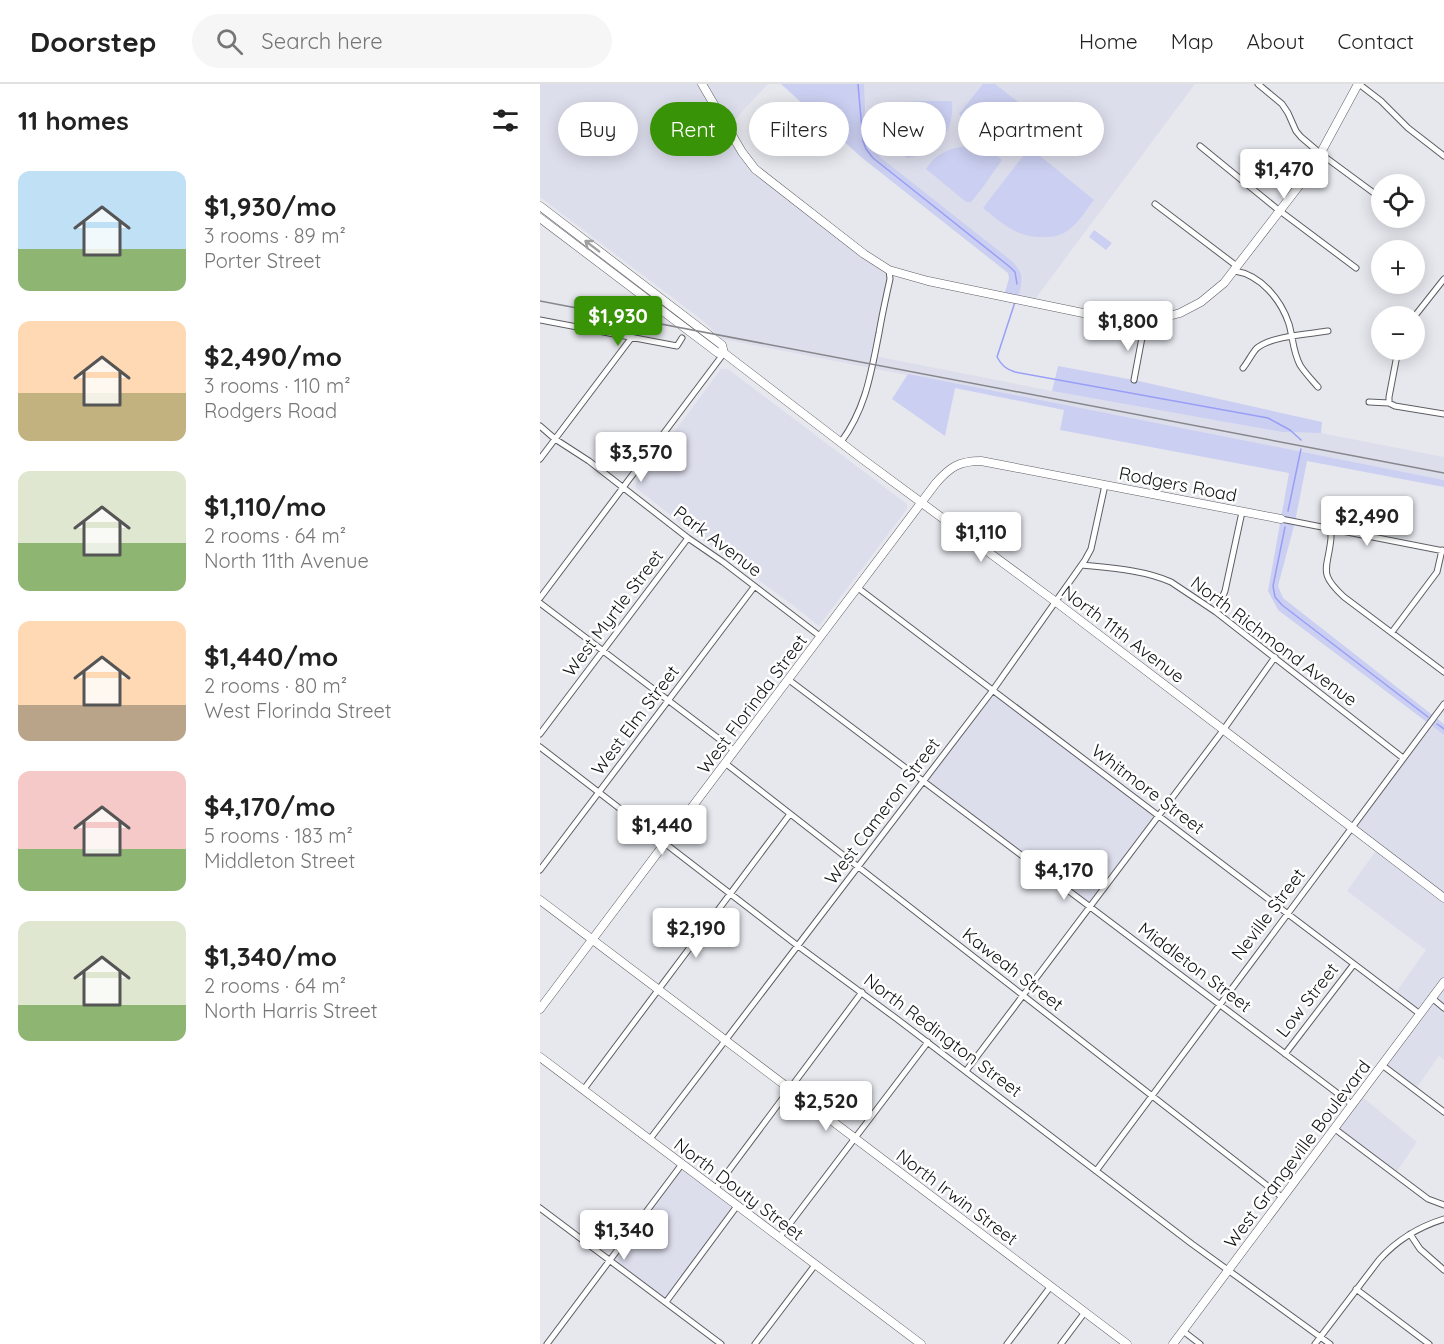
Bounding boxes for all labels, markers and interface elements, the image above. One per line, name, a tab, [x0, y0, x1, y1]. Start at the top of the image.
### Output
search box	[192, 14, 612, 68]
text: Doorstep	[30, 24, 156, 59]
icon: search	[213, 25, 246, 58]
text: Search here	[261, 27, 383, 55]
text: Home	[1079, 28, 1138, 54]
text: Map	[1171, 28, 1214, 54]
text: About	[1247, 28, 1305, 54]
text: Contact	[1338, 28, 1414, 54]
chip: Buy	[558, 102, 638, 156]
chip: Rent	[650, 102, 737, 156]
chip: Filters	[749, 102, 849, 156]
chip: New	[861, 102, 946, 156]
chip: Apartment	[958, 102, 1104, 156]
text: 11 homes	[18, 104, 129, 137]
icon: filters	[489, 104, 522, 137]
pin: $1,470	[1235, 149, 1333, 200]
text: $1,470	[1254, 156, 1314, 181]
map controls	[1371, 174, 1425, 360]
button: locate	[1371, 174, 1425, 228]
text: $1,930/mo	[204, 190, 336, 223]
icon: home	[66, 195, 138, 267]
text: 3 rooms · 89 m²	[204, 223, 346, 248]
one-way arrow	[585, 239, 601, 252]
button: +	[1371, 240, 1425, 294]
text: Porter Street	[204, 248, 321, 273]
pin: $1,930	[569, 296, 667, 347]
pin: $1,800	[1079, 301, 1177, 352]
text: $1,930	[588, 303, 648, 328]
button: −	[1371, 306, 1425, 360]
text: $1,800	[1098, 308, 1158, 333]
text: $2,490/mo	[204, 340, 342, 373]
icon: home	[66, 345, 138, 417]
text: 3 rooms · 110 m²	[204, 373, 351, 398]
text: Rodgers Road	[204, 398, 337, 423]
pin: $3,570	[592, 432, 690, 483]
text: $3,570	[610, 439, 672, 464]
street label: Rodgers Road	[1117, 461, 1239, 507]
text: $1,110/mo	[204, 490, 326, 523]
icon: home	[66, 495, 138, 567]
pin: $2,490	[1318, 496, 1416, 547]
street label: Park Avenue	[669, 500, 767, 582]
text: $2,490	[1335, 503, 1399, 528]
pin: $1,110	[932, 512, 1030, 563]
text: $1,110	[955, 519, 1007, 544]
text: 2 rooms · 64 m²	[204, 523, 346, 548]
street label: West Myrtle Street	[558, 545, 668, 681]
text: North 11th Avenue	[204, 548, 369, 573]
street label: North Richmond Avenue	[1186, 571, 1362, 711]
street label: North 11th Avenue	[1057, 580, 1189, 688]
street label: West Florinda Street	[692, 630, 812, 778]
text: $1,440/mo	[204, 640, 338, 673]
icon: home	[66, 645, 138, 717]
street label: West Elm Street	[586, 661, 684, 779]
text: 2 rooms · 80 m²	[204, 673, 347, 698]
text: West Florinda Street	[204, 698, 392, 723]
street label: West Cameron Street	[819, 733, 945, 889]
street label: Whitmore Street	[1087, 739, 1209, 839]
text: $4,170/mo	[204, 790, 335, 823]
icon: home	[66, 795, 138, 867]
pin: $1,440	[613, 805, 711, 856]
text: $1,440	[631, 812, 693, 837]
text: 5 rooms · 183 m²	[204, 823, 353, 848]
text: Middleton Street	[204, 848, 355, 873]
pin: $4,170	[1015, 850, 1113, 901]
text: $4,170	[1035, 857, 1093, 882]
street label: Neville Street	[1226, 864, 1310, 964]
pin: $2,190	[647, 908, 745, 959]
text: $2,190	[667, 915, 725, 940]
street label: Middleton Street	[1134, 917, 1256, 1017]
street label: Kaweah Street	[958, 922, 1068, 1016]
text: $1,340/mo	[204, 940, 337, 973]
icon: home	[66, 945, 138, 1017]
street label: Low Street	[1271, 958, 1343, 1042]
street label: North Redington Street	[859, 968, 1027, 1102]
text: 2 rooms · 64 m²	[204, 973, 346, 998]
text: North Harris Street	[204, 998, 378, 1023]
street label: West Grangeville Boulevard	[1219, 1055, 1375, 1253]
pin: $2,520	[777, 1081, 875, 1132]
text: $2,520	[794, 1088, 858, 1113]
street label: North Douty Street	[669, 1133, 809, 1245]
street label: North Irwin Street	[892, 1144, 1022, 1250]
pin: $1,340	[575, 1210, 673, 1261]
text: $1,340	[594, 1217, 654, 1242]

